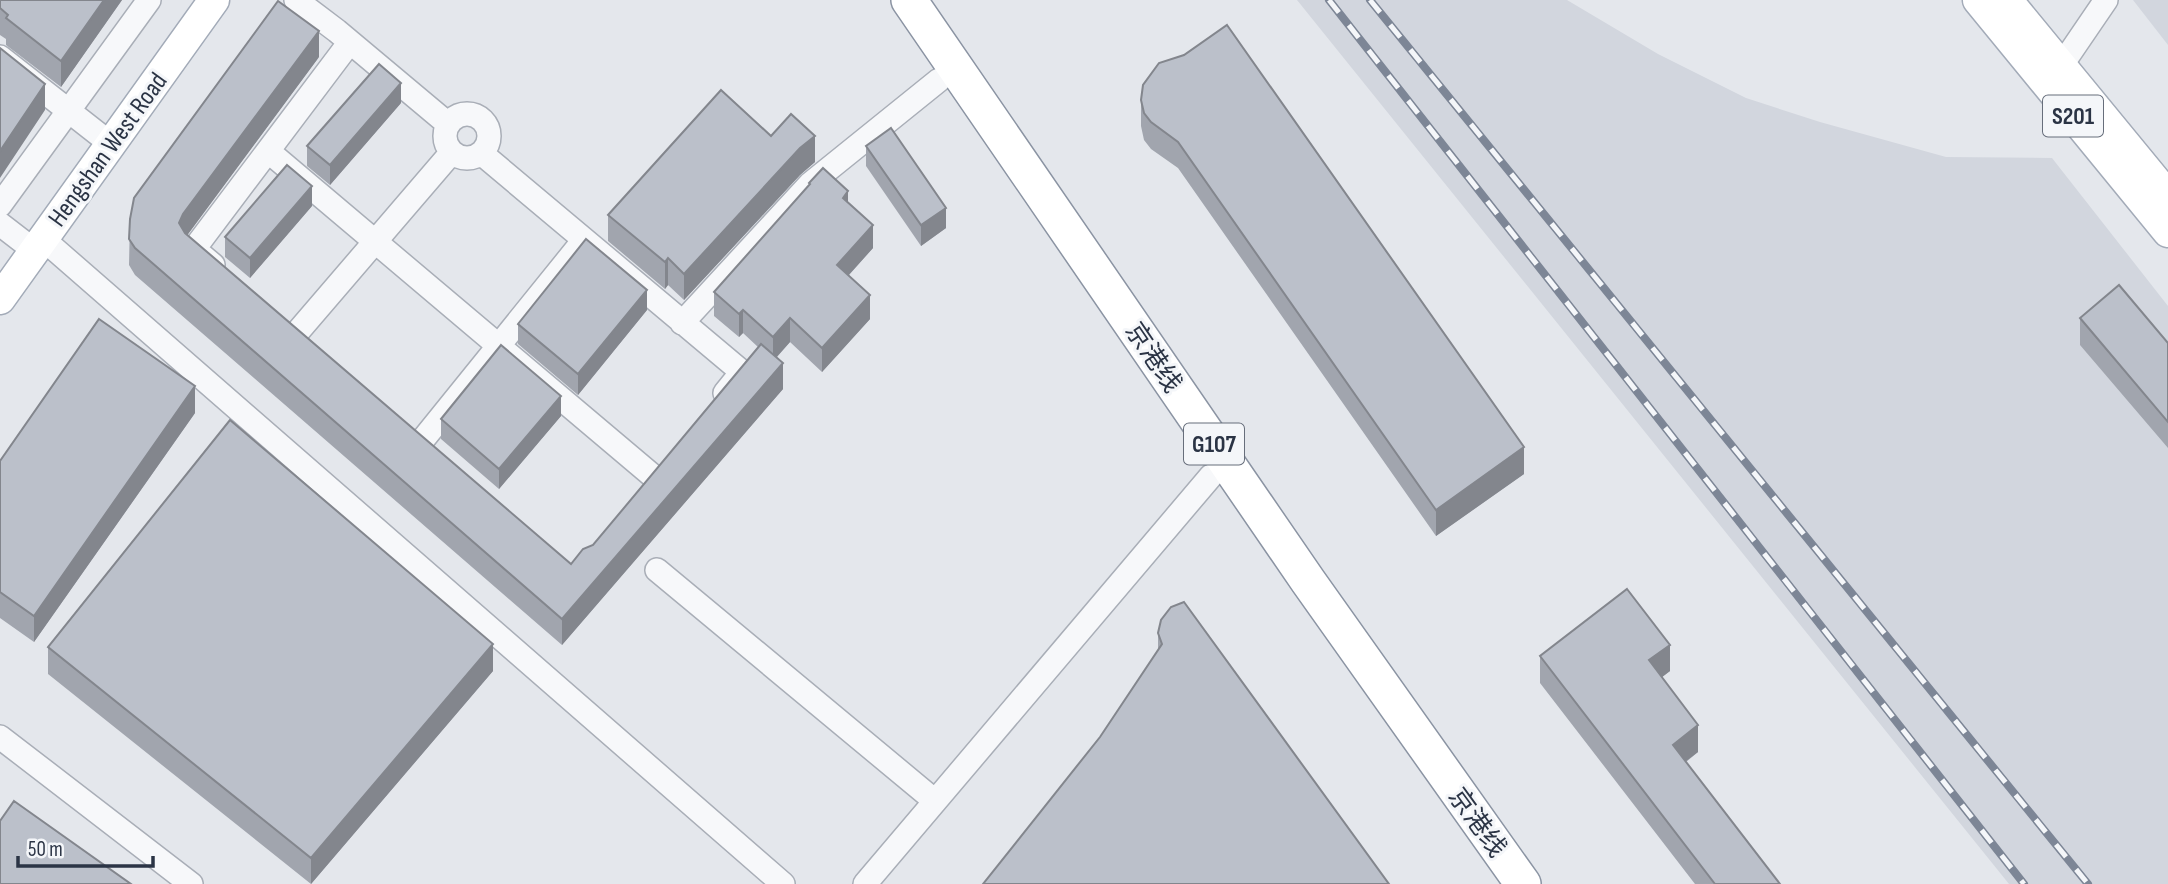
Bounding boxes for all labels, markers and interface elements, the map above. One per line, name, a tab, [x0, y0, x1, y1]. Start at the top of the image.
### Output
street label: Hengshan West Road	[42, 67, 174, 233]
road number: S201	[2043, 96, 2103, 136]
street label: 京港线	[1118, 317, 1187, 399]
road number: G107	[1184, 424, 1244, 464]
street label: 京港线	[1441, 782, 1512, 864]
scale bar	[18, 824, 152, 868]
text: 50 m	[28, 837, 63, 862]

